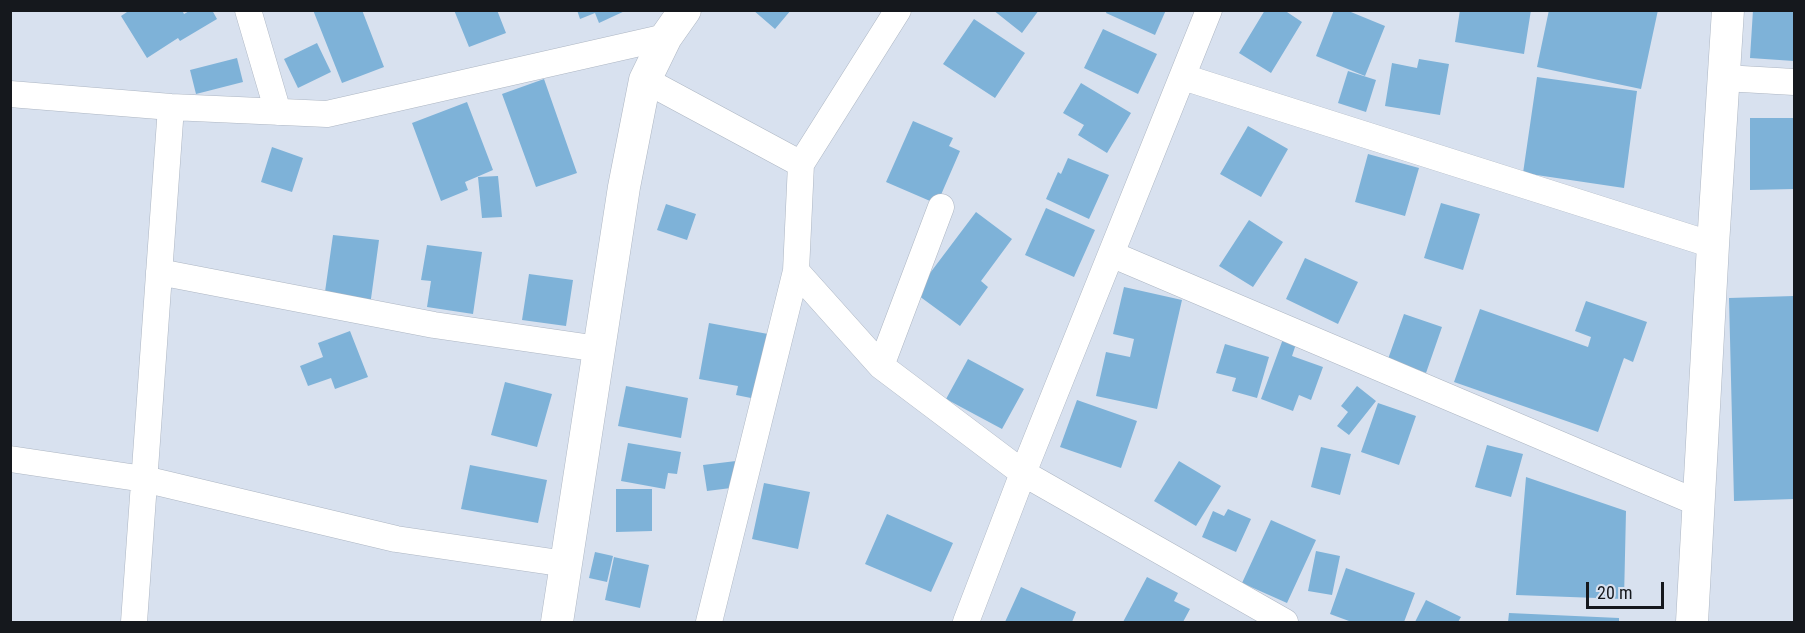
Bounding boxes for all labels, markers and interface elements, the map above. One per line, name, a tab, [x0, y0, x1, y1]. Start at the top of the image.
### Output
scale bar	[1589, 570, 1667, 608]
text: 20 m	[1597, 582, 1632, 603]

